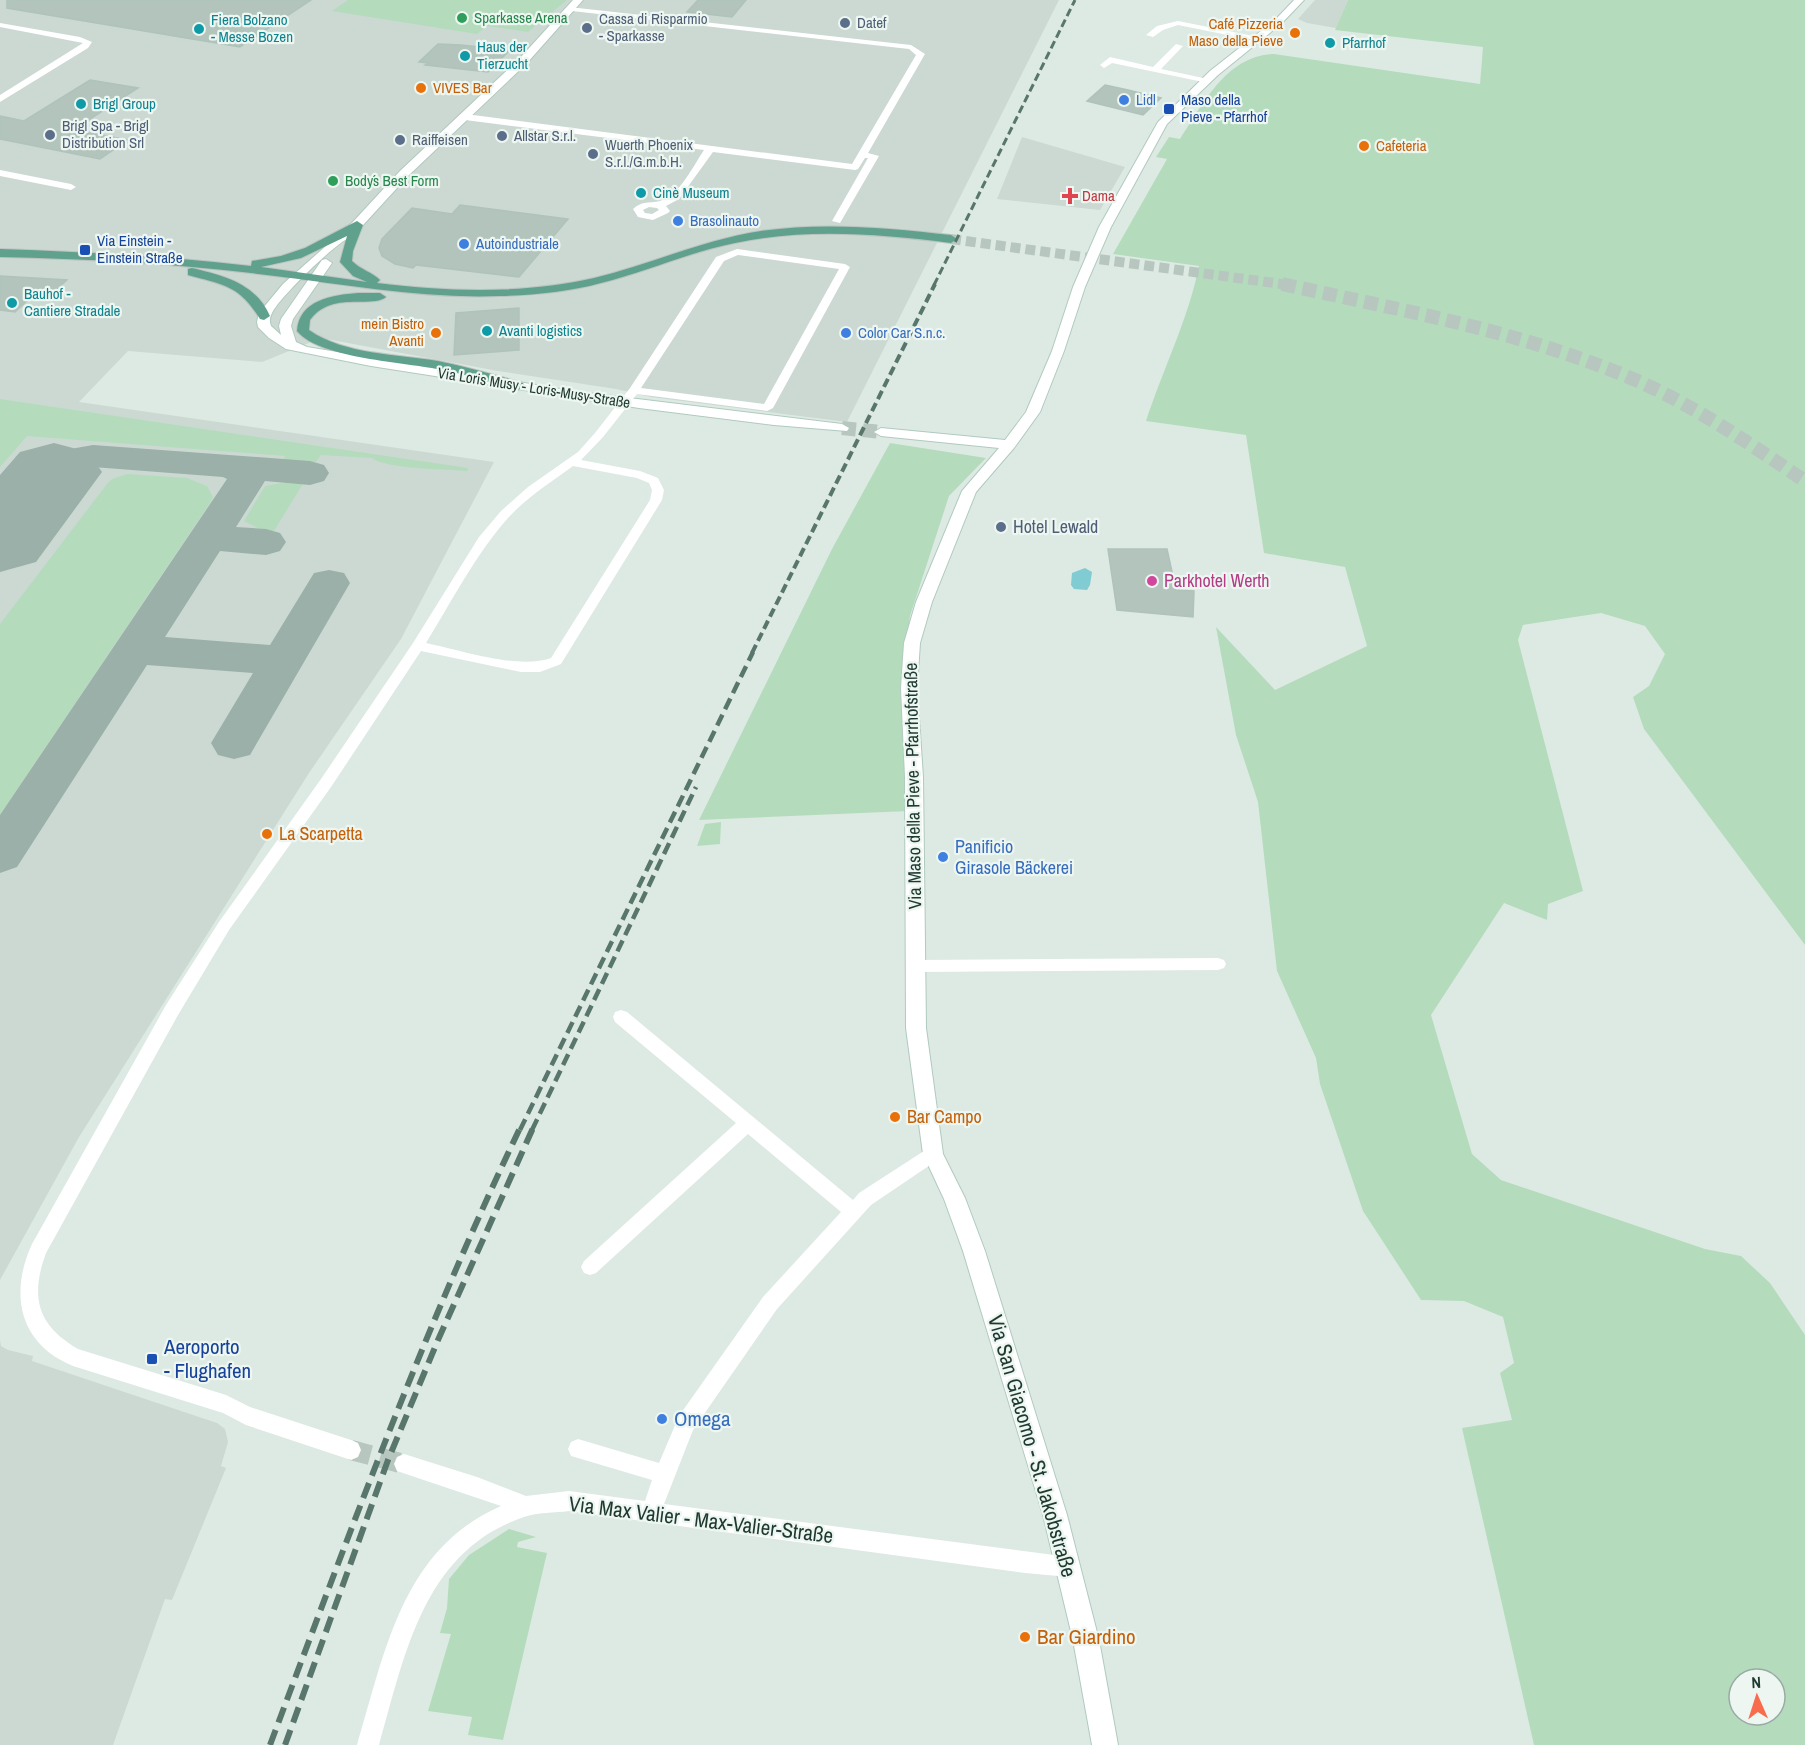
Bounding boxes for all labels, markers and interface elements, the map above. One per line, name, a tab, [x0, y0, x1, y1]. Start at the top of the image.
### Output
place label: Sparkasse Arena	[474, 7, 568, 28]
place label: Cassa di Risparmio - Sparkasse	[599, 8, 708, 46]
place label: Fiera Bolzano - Messe Bozen	[211, 9, 293, 47]
marker: Sparkasse Arena	[455, 11, 469, 25]
place label: Datef	[857, 12, 887, 33]
place label: Café Pizzeria Maso della Pieve	[1189, 13, 1283, 51]
marker: Datef	[838, 16, 852, 30]
marker: Cassa di Risparmio - Sparkasse	[580, 21, 594, 35]
marker: Fiera Bolzano - Messe Bozen	[192, 22, 206, 36]
marker: Café Pizzeria Maso della Pieve	[1288, 26, 1302, 40]
place label: Pfarrhof	[1342, 32, 1386, 53]
place label: Haus der Tierzucht	[477, 36, 529, 74]
marker: Pfarrhof	[1323, 36, 1337, 50]
marker: Haus der Tierzucht	[458, 49, 472, 63]
place label: VIVES Bar	[433, 77, 492, 98]
marker: VIVES Bar	[414, 81, 428, 95]
place label: Lidl	[1136, 89, 1156, 110]
place label: Maso della Pieve - Pfarrhof	[1181, 89, 1268, 127]
place label: Brigl Group	[93, 93, 156, 114]
marker: Lidl	[1117, 93, 1131, 107]
marker: Brigl Group	[74, 97, 88, 111]
marker: Maso della Pieve - Pfarrhof	[1162, 102, 1176, 116]
place label: Brigl Spa - Brigl Distribution Srl	[62, 115, 149, 153]
place label: Allstar S.r.l.	[513, 125, 576, 146]
marker: Brigl Spa - Brigl Distribution Srl	[43, 128, 57, 142]
place label: Raiffeisen	[412, 129, 468, 150]
marker: Allstar S.r.l.	[495, 129, 509, 143]
marker: Raiffeisen	[393, 133, 407, 147]
place label: Wuerth Phoenix S.r.l./G.m.b.H.	[605, 134, 694, 172]
place label: Cafeteria	[1376, 135, 1427, 156]
marker: Cafeteria	[1357, 139, 1371, 153]
marker: Wuerth Phoenix S.r.l./G.m.b.H.	[586, 147, 600, 161]
place label: Body´s Best Form	[345, 170, 439, 191]
marker: Body´s Best Form	[326, 174, 340, 188]
place label: Cinè Museum	[653, 182, 730, 203]
place label: Dama	[1082, 185, 1115, 206]
marker: Cinè Museum	[634, 186, 648, 200]
marker: Dama	[1063, 189, 1077, 203]
place label: Brasolinauto	[690, 210, 759, 231]
marker: Brasolinauto	[671, 214, 685, 228]
place label: Via Einstein - Einstein Straße	[97, 230, 183, 268]
place label: Autoindustriale	[475, 233, 559, 254]
marker: Autoindustriale	[457, 237, 471, 251]
marker: Via Einstein - Einstein Straße	[78, 243, 92, 257]
place label: Bauhof - Cantiere Stradale	[24, 283, 121, 321]
marker: Bauhof - Cantiere Stradale	[5, 296, 19, 310]
place label: mein Bistro Avanti	[361, 313, 424, 351]
place label: Avanti logistics	[498, 320, 582, 341]
place label: Color Car S.n.c.	[858, 322, 946, 343]
marker: Avanti logistics	[480, 324, 494, 338]
marker: mein Bistro Avanti	[429, 326, 443, 340]
marker: Color Car S.n.c.	[839, 326, 853, 340]
street label: Via Loris Musy - Loris-Musy-Straße	[436, 362, 632, 413]
place label: Hotel Lewald	[1013, 514, 1098, 539]
marker: Hotel Lewald	[994, 520, 1008, 534]
place label: Parkhotel Werth	[1164, 568, 1270, 593]
marker: Parkhotel Werth	[1145, 574, 1159, 588]
street label: Via Maso della Pieve - Pfarrhofstraße	[898, 662, 927, 910]
place label: La Scarpetta	[279, 821, 363, 846]
marker: La Scarpetta	[260, 827, 274, 841]
place label: Panificio Girasole Bäckerei	[955, 834, 1073, 880]
marker: Panificio Girasole Bäckerei	[936, 850, 950, 864]
place label: Bar Campo	[907, 1104, 982, 1129]
marker: Bar Campo	[888, 1110, 902, 1124]
street label: Via San Giacomo - St. Jakobstraße	[981, 1311, 1084, 1580]
place label: Aeroporto - Flughafen	[163, 1332, 251, 1385]
marker: Aeroporto - Flughafen	[145, 1352, 159, 1366]
place label: Omega	[674, 1404, 731, 1433]
marker: Omega	[655, 1412, 669, 1426]
street label: Via Max Valier - Max-Valier-Straße	[567, 1489, 835, 1550]
place label: Bar Giardino	[1037, 1622, 1136, 1651]
marker: Bar Giardino	[1018, 1630, 1032, 1644]
north arrow	[1727, 1667, 1787, 1727]
text: N	[1751, 1671, 1762, 1693]

